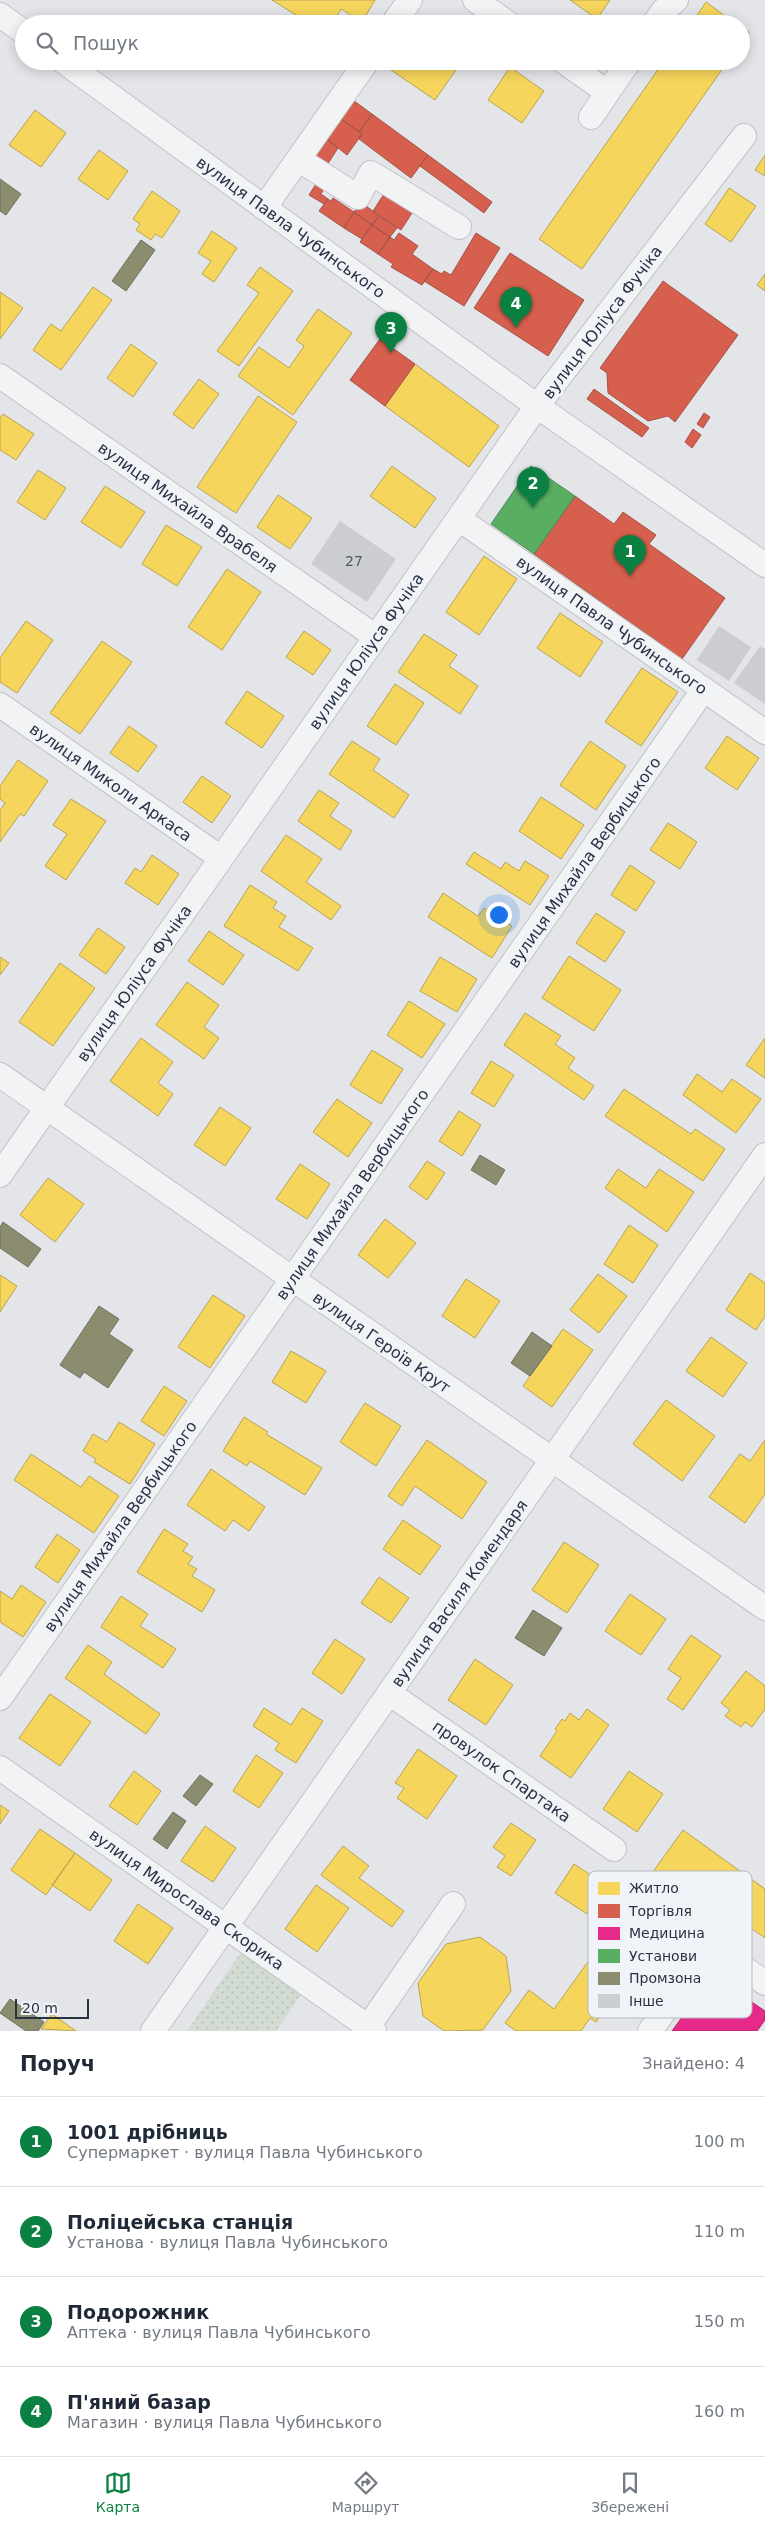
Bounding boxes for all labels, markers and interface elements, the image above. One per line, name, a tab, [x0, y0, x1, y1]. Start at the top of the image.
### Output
search box	[15, 15, 750, 70]
icon: search	[33, 29, 61, 57]
text: Пошук	[73, 32, 139, 54]
street label: вулиця Павла Чубинського	[193, 153, 389, 302]
street label: вулиця Юліуса Фучіка	[539, 242, 666, 403]
pin: 4	[500, 287, 532, 328]
pin: 3	[375, 312, 407, 353]
street label: вулиця Михайла Врабеля	[94, 438, 281, 577]
pin: 2	[517, 467, 549, 508]
pin: 1	[614, 535, 646, 576]
street label: вулиця Павла Чубинського	[513, 552, 711, 699]
house number: 27	[345, 553, 363, 569]
street label: вулиця Юліуса Фучіка	[305, 569, 428, 733]
street label: вулиця Миколи Аркаса	[26, 719, 195, 846]
street label: вулиця Михайла Вербицького	[504, 753, 665, 971]
street label: вулиця Юліуса Фучіка	[73, 901, 196, 1065]
your location	[486, 902, 512, 928]
street label: вулиця Михайла Вербицького	[272, 1085, 433, 1303]
street label: вулиця Героїв Крут	[309, 1288, 454, 1397]
street label: вулиця Михайла Вербицького	[40, 1417, 201, 1635]
street label: вулиця Василя Комендаря	[387, 1496, 531, 1691]
street label: провулок Спартака	[429, 1717, 574, 1826]
street label: вулиця Мирослава Скорика	[86, 1825, 288, 1974]
legend	[588, 1871, 752, 2018]
text: Житло	[629, 1880, 679, 1896]
text: Торгівля	[628, 1903, 692, 1919]
text: Медицина	[629, 1925, 705, 1941]
text: Установи	[629, 1948, 697, 1964]
text: Промзона	[629, 1970, 701, 1986]
text: Інше	[629, 1993, 664, 2009]
scale bar	[15, 1996, 89, 2019]
text: 20 m	[22, 2000, 58, 2016]
text: Поруч	[20, 2052, 95, 2076]
text: Знайдено: 4	[642, 2054, 745, 2073]
text: 1001 дрібниць	[67, 2121, 228, 2143]
text: 1	[30, 2132, 42, 2151]
text: 100 m	[694, 2132, 745, 2151]
text: Супермаркет · вулиця Павла Чубинського	[67, 2143, 423, 2162]
text: Поліцейська станція	[67, 2211, 293, 2233]
text: 2	[30, 2222, 42, 2241]
text: 110 m	[694, 2222, 745, 2241]
text: Установа · вулиця Павла Чубинського	[67, 2233, 388, 2252]
text: Подорожник	[67, 2301, 209, 2323]
text: 3	[30, 2312, 42, 2331]
text: 150 m	[694, 2312, 745, 2331]
text: Аптека · вулиця Павла Чубинського	[67, 2323, 371, 2342]
text: П'яний базар	[67, 2391, 211, 2413]
text: 4	[30, 2402, 42, 2421]
text: 160 m	[694, 2402, 745, 2421]
text: Магазин · вулиця Павла Чубинського	[67, 2413, 382, 2432]
tab: Карта	[96, 2469, 140, 2515]
tab: Маршрут	[332, 2469, 399, 2515]
tab: Збережені	[591, 2469, 669, 2515]

